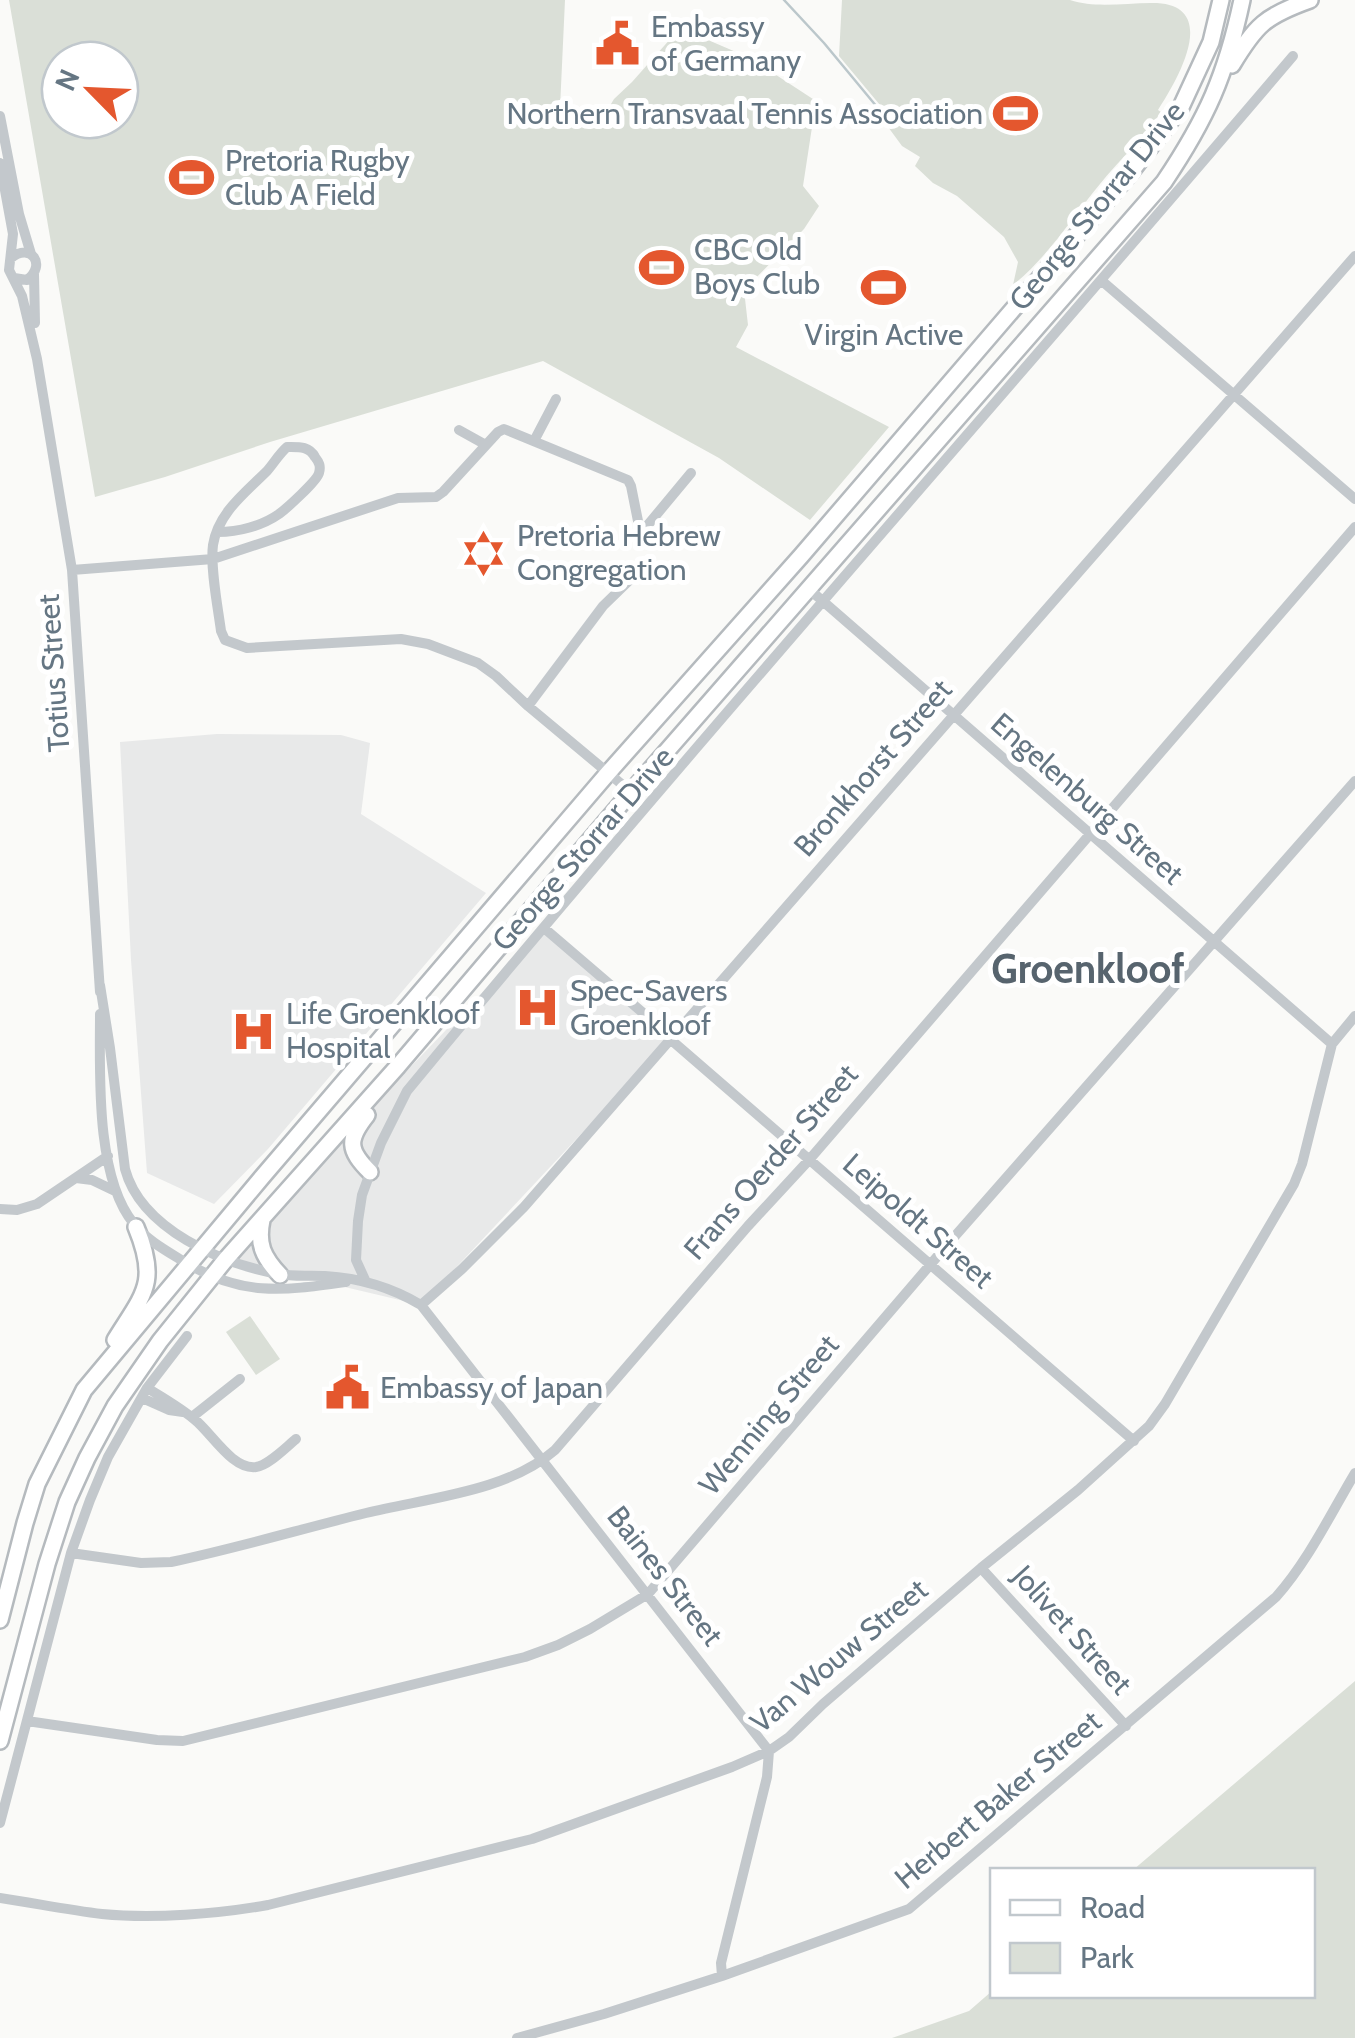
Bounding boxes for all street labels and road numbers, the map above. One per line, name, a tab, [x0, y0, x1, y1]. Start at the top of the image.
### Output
street label: George Storrar Drive	[1001, 94, 1192, 318]
street label: Totius Street	[30, 593, 77, 753]
street label: Bronkhorst Street	[786, 672, 959, 864]
street label: Engelenburg Street	[984, 705, 1191, 892]
street label: George Storrar Drive	[484, 739, 681, 958]
street label: Frans Oerder Street	[676, 1056, 866, 1267]
street label: Leipoldt Street	[836, 1145, 1001, 1296]
street label: Wenning Street	[691, 1327, 846, 1502]
street label: Baines Street	[599, 1498, 731, 1653]
street label: Jolivet Street	[1004, 1557, 1140, 1702]
street label: Van Wouw Street	[742, 1571, 935, 1741]
street label: Herbert Baker Street	[887, 1703, 1108, 1897]

